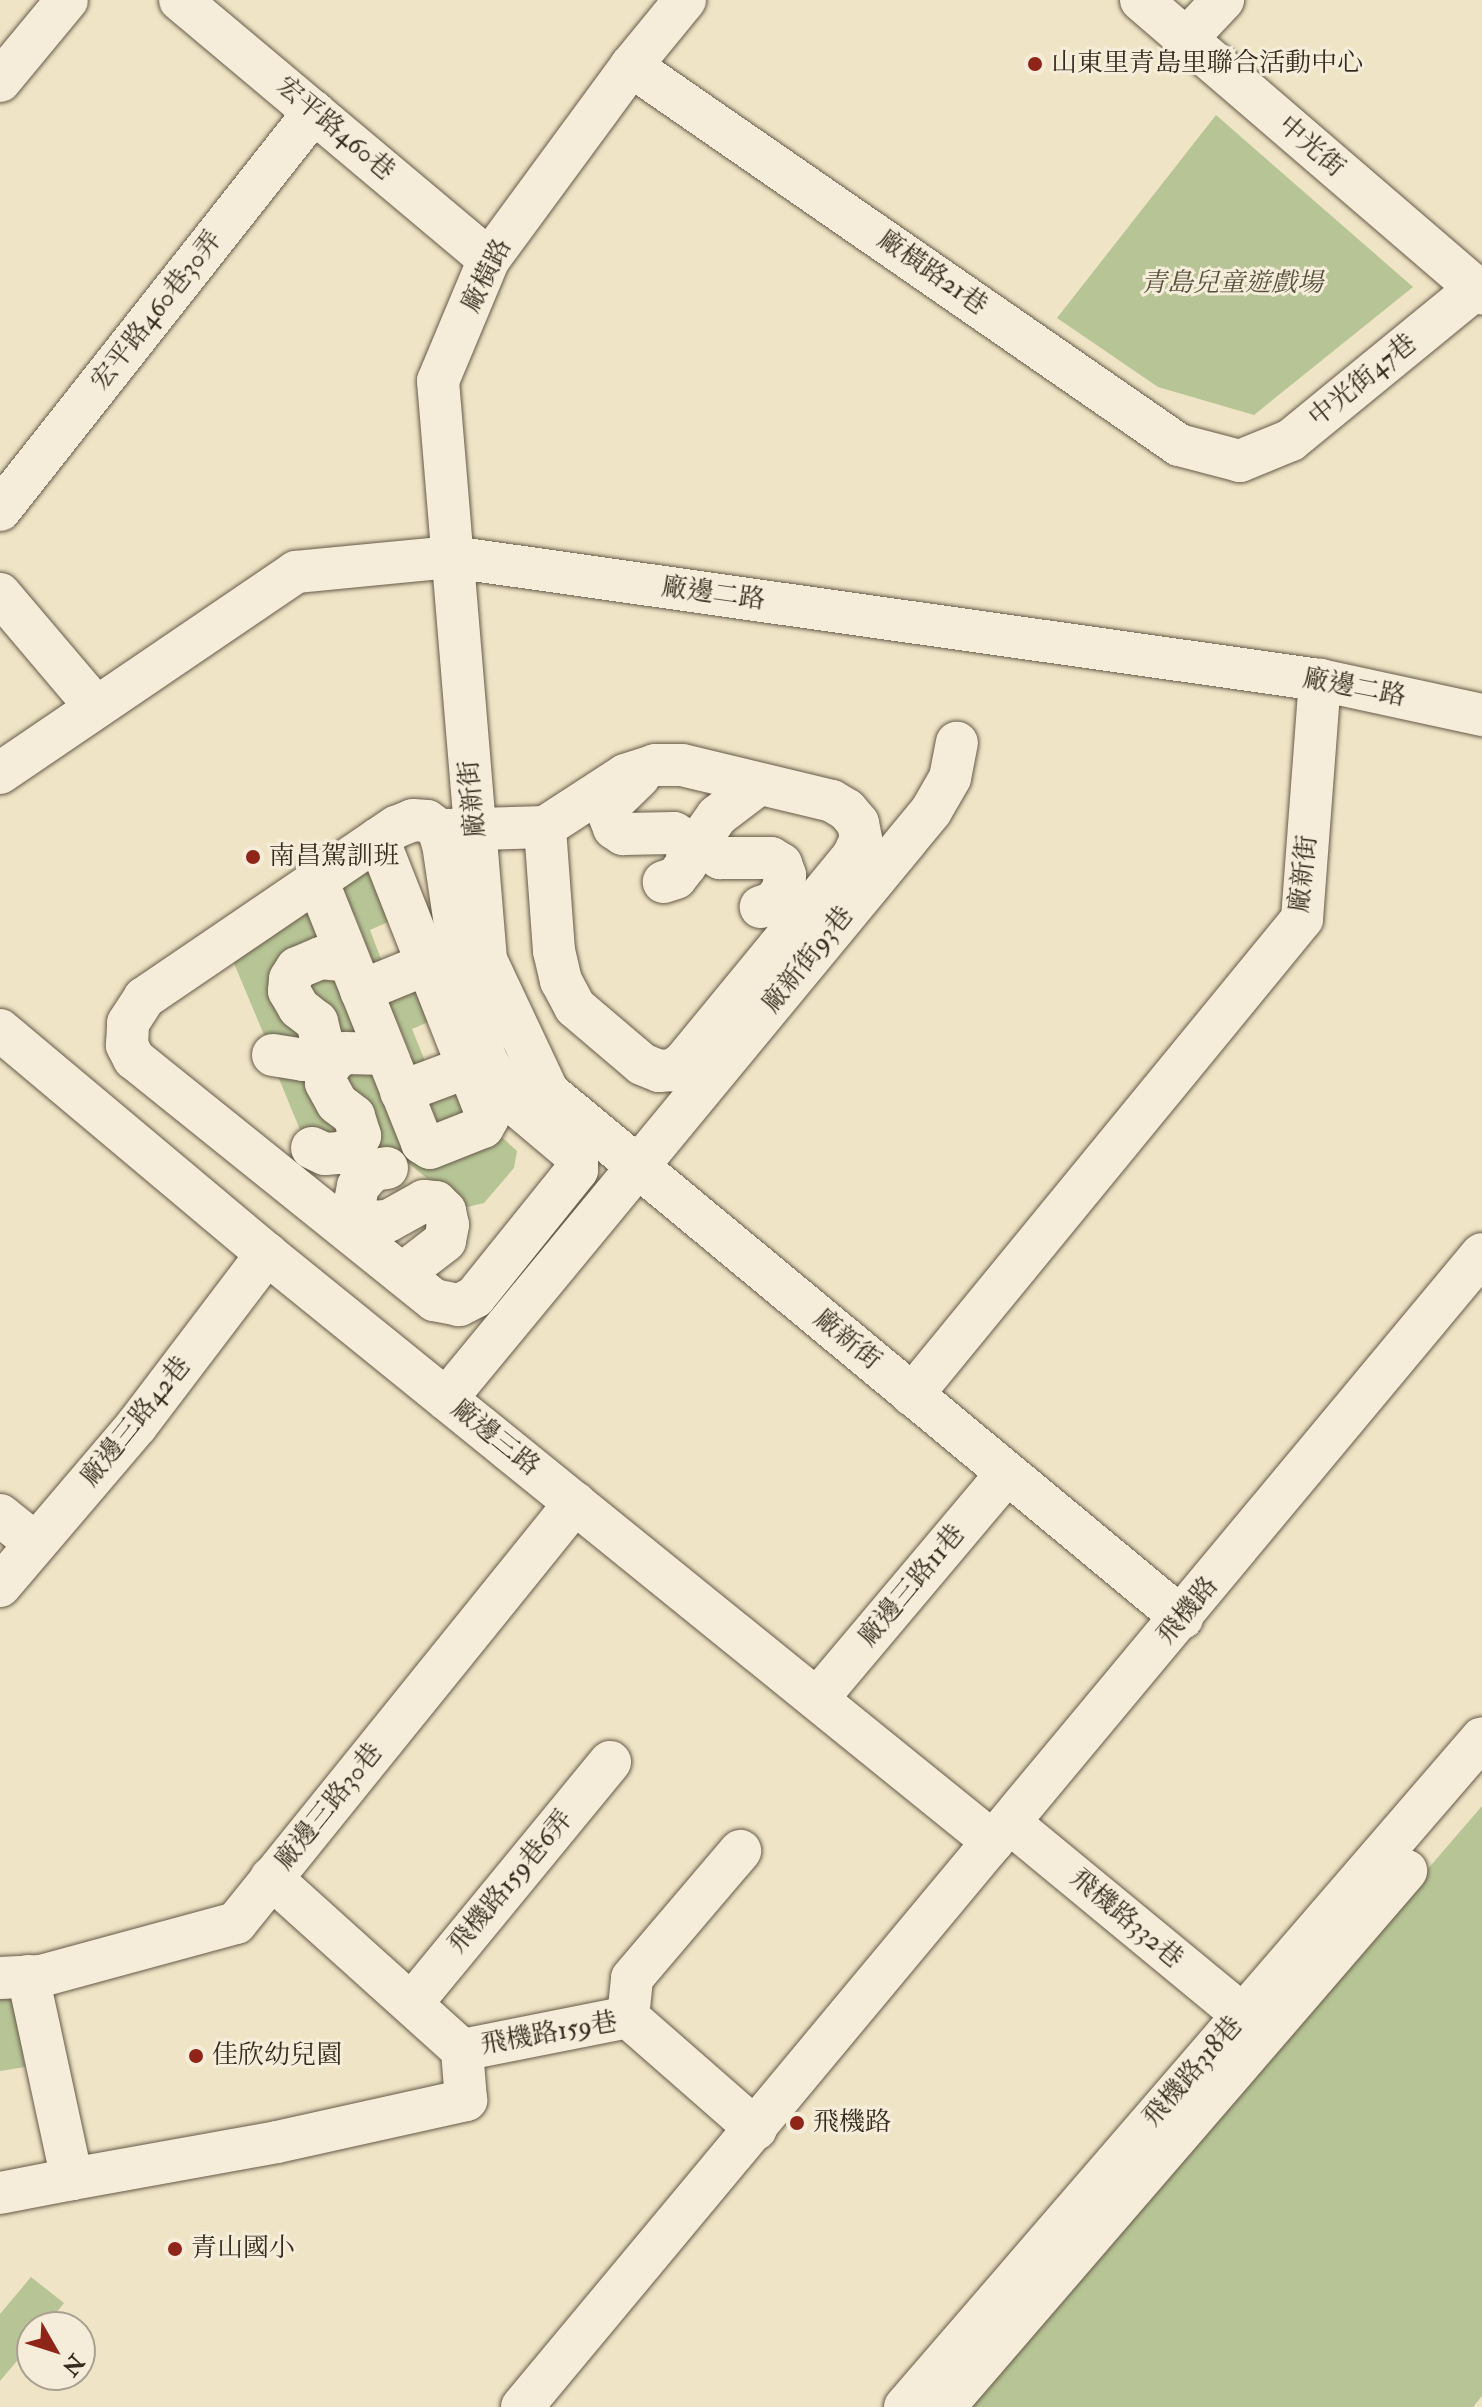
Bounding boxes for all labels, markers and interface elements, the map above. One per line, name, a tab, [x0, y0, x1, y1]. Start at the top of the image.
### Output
place label: 山東里青島里聯合活動中心	[1051, 48, 1363, 80]
marker: 山東里青島里聯合活動中心	[1026, 55, 1044, 73]
street label: 宏平路460巷	[270, 71, 400, 187]
street label: 中光街	[1271, 110, 1351, 184]
street label: 廠橫路21巷	[871, 224, 993, 322]
street label: 宏平路460巷30弄	[85, 225, 229, 397]
street label: 廠橫路	[455, 234, 519, 318]
park label: 青島兒童遊戲場	[1141, 268, 1323, 300]
street label: 中光街47巷	[1303, 328, 1423, 434]
street label: 廠邊二路	[659, 571, 767, 617]
street label: 廠邊二路	[1300, 663, 1408, 713]
street label: 廠新街	[454, 759, 492, 839]
street label: 廠新街	[1284, 833, 1324, 915]
place label: 南昌駕訓班	[269, 841, 399, 873]
marker: 南昌駕訓班	[244, 848, 262, 866]
street label: 廠新街93巷	[756, 901, 860, 1019]
street label: 廠新街	[807, 1303, 887, 1377]
street label: 廠邊三路42巷	[74, 1351, 198, 1493]
street label: 廠邊三路	[445, 1393, 545, 1483]
street label: 廠邊三路11巷	[852, 1519, 972, 1653]
street label: 飛機路	[1151, 1571, 1225, 1651]
street label: 廠邊三路30巷	[269, 1738, 389, 1876]
street label: 飛機路159巷6弄	[442, 1804, 580, 1960]
street label: 飛機路332巷	[1063, 1863, 1189, 1975]
street label: 飛機路159巷	[478, 2007, 620, 2061]
street label: 飛機路318巷	[1137, 2011, 1249, 2133]
place label: 佳欣幼兒園	[212, 2040, 342, 2072]
marker: 佳欣幼兒園	[187, 2047, 205, 2065]
place label: 飛機路	[813, 2107, 891, 2139]
marker: 飛機路	[788, 2114, 806, 2132]
place label: 青山國小	[191, 2233, 295, 2265]
marker: 青山國小	[166, 2240, 184, 2258]
north arrow	[16, 2311, 96, 2391]
text: N	[56, 2348, 90, 2381]

